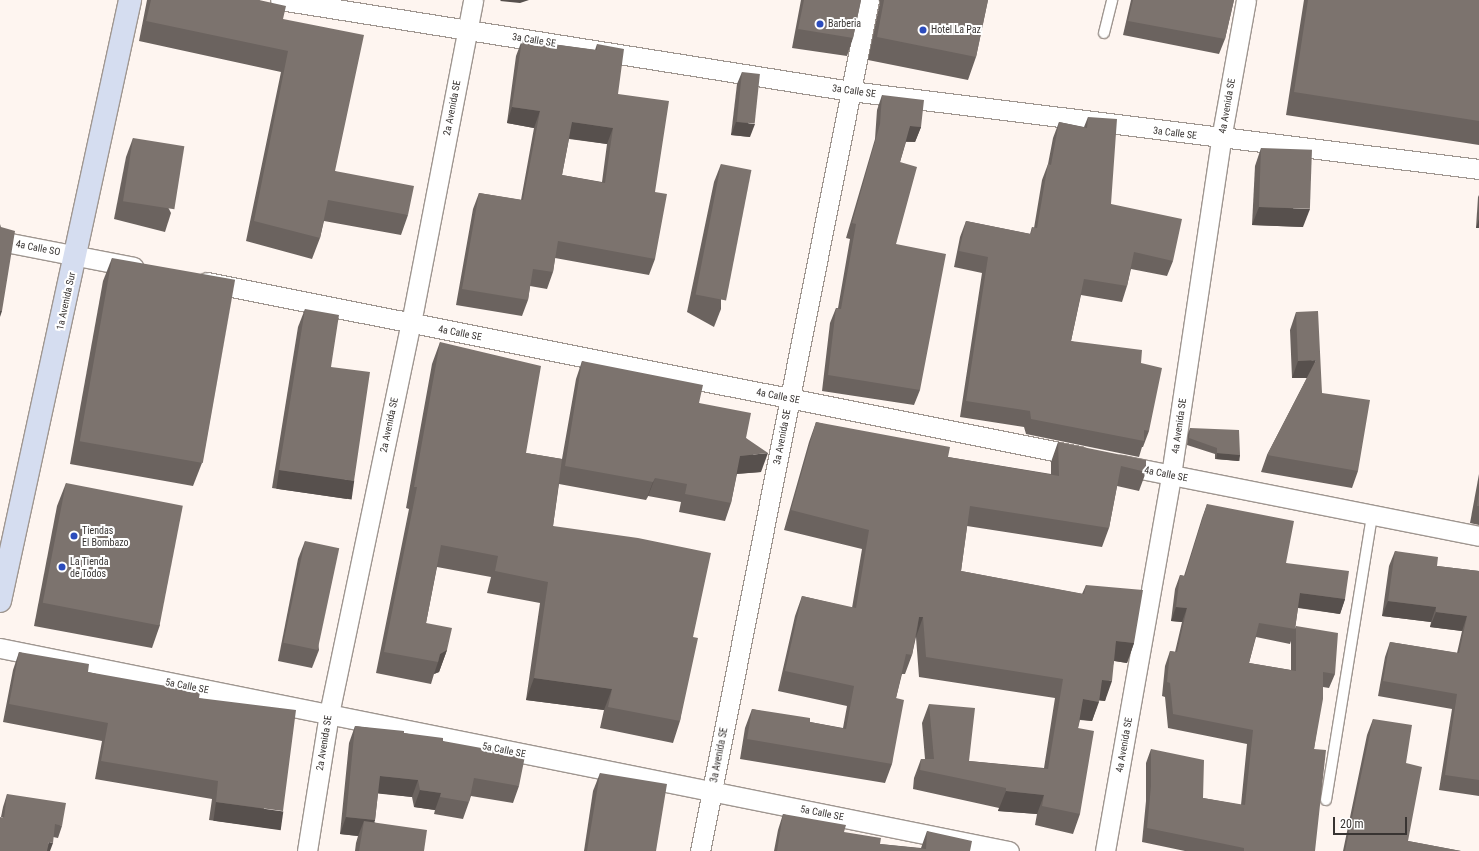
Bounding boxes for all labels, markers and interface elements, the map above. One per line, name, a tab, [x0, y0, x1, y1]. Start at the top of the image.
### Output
place label: Barberia	[828, 18, 861, 30]
marker: Barberia	[815, 19, 825, 29]
place label: Hotel La Paz	[931, 24, 981, 36]
marker: Hotel La Paz	[918, 25, 928, 35]
street label: 3a Calle SE	[511, 31, 557, 49]
street label: 4a Avenida SE	[1216, 77, 1238, 135]
street label: 2a Avenida SE	[441, 79, 463, 137]
street label: 3a Calle SE	[831, 82, 877, 100]
street label: 3a Calle SE	[1152, 124, 1198, 142]
street label: 4a Calle SO	[15, 238, 61, 258]
street label: 1a Avenida Sur	[54, 271, 78, 331]
street label: 4a Calle SE	[437, 323, 483, 343]
street label: 4a Calle SE	[755, 386, 801, 406]
street label: 2a Avenida SE	[377, 396, 401, 454]
street label: 4a Avenida SE	[1169, 398, 1189, 454]
street label: 3a Avenida SE	[771, 408, 793, 466]
street label: 4a Calle SE	[1143, 464, 1189, 484]
place label: Tiendas El Bombazo	[82, 524, 129, 548]
marker: Tiendas El Bombazo	[69, 531, 79, 541]
place label: La Tienda de Todos	[70, 555, 109, 578]
marker: La Tienda de Todos	[57, 562, 67, 572]
street label: 5a Calle SE	[164, 676, 210, 696]
street label: 2a Avenida SE	[314, 715, 334, 771]
street label: 4a Avenida SE	[1113, 716, 1135, 774]
street label: 3a Avenida SE	[708, 726, 730, 784]
street label: 5a Calle SE	[481, 740, 527, 760]
street label: 5a Calle SE	[799, 803, 845, 823]
scale bar	[1335, 809, 1409, 835]
text: 20 m	[1340, 817, 1364, 831]

